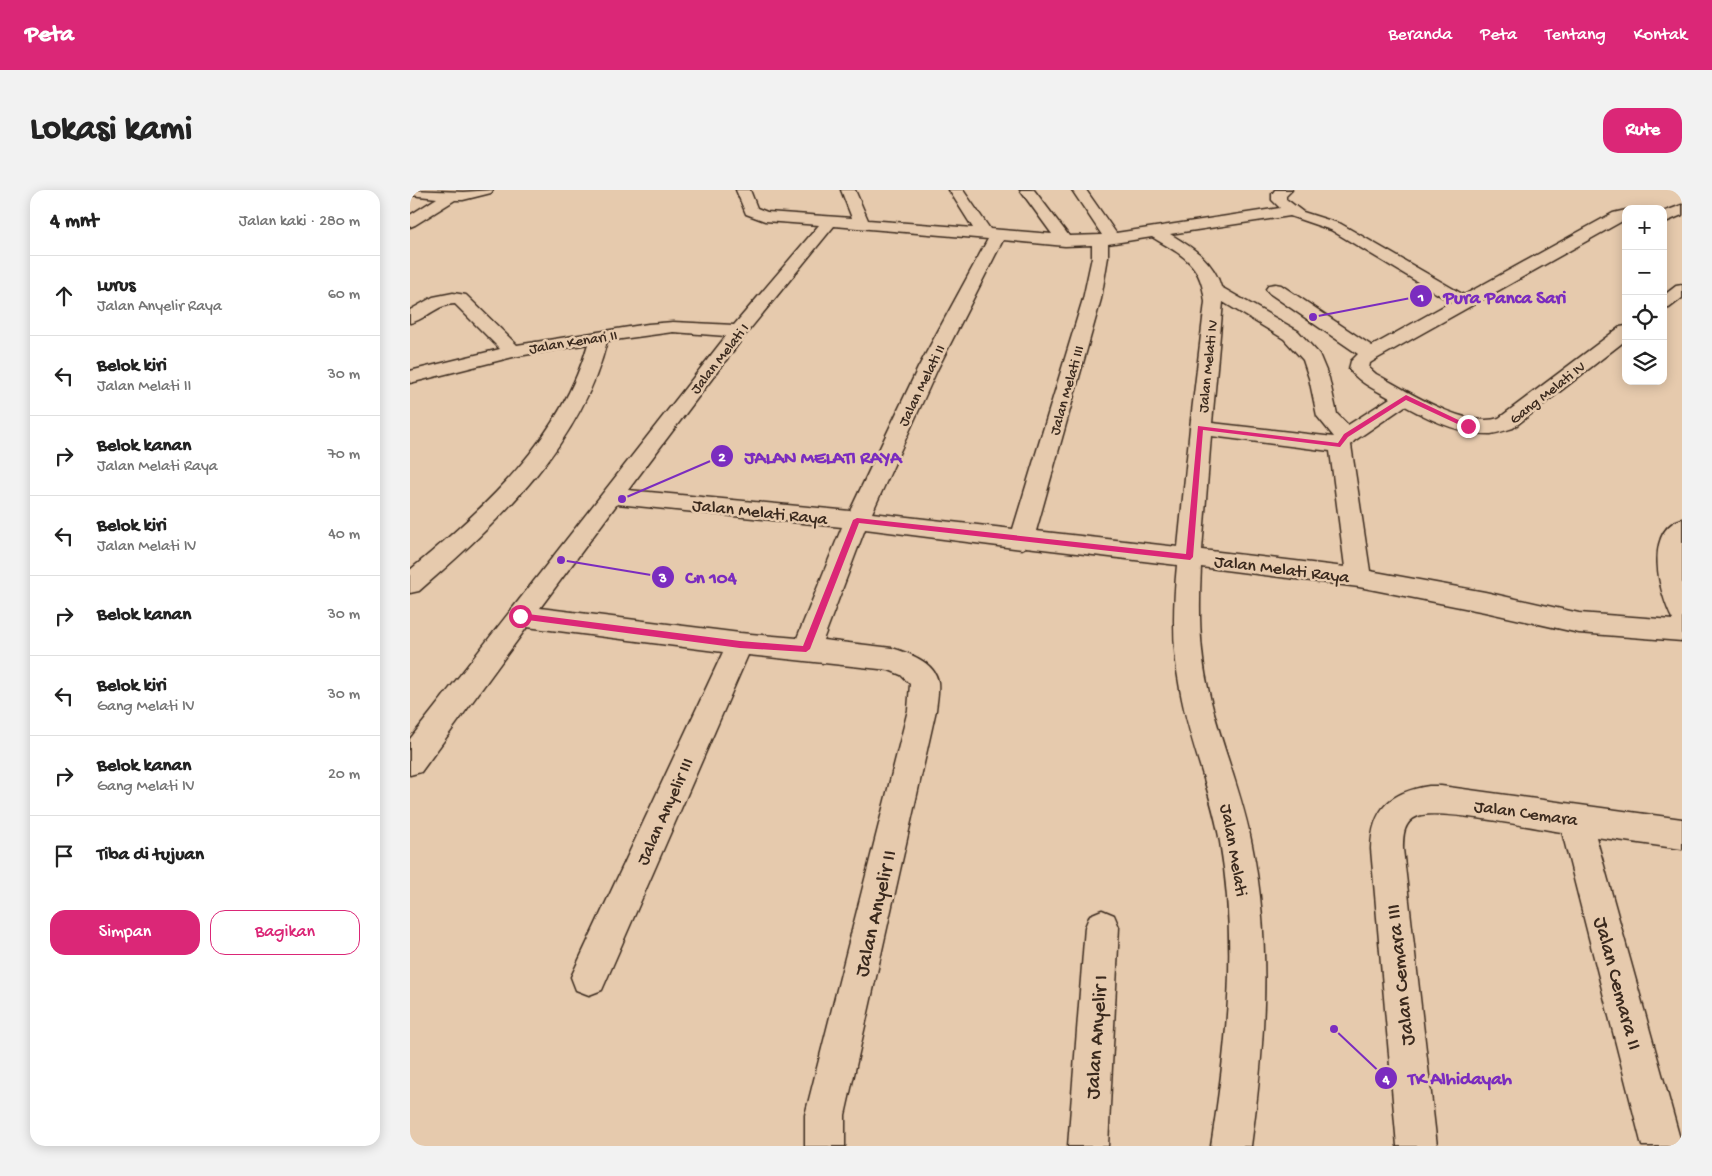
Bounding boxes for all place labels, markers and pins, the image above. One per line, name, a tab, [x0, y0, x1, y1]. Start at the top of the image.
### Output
callout: Pura Panca Sari	[1408, 279, 1576, 313]
callout: JALAN MELATI RAYA	[709, 439, 911, 473]
callout: Cn 104	[651, 560, 747, 594]
callout: TK Alhidayah	[1374, 1061, 1522, 1095]

